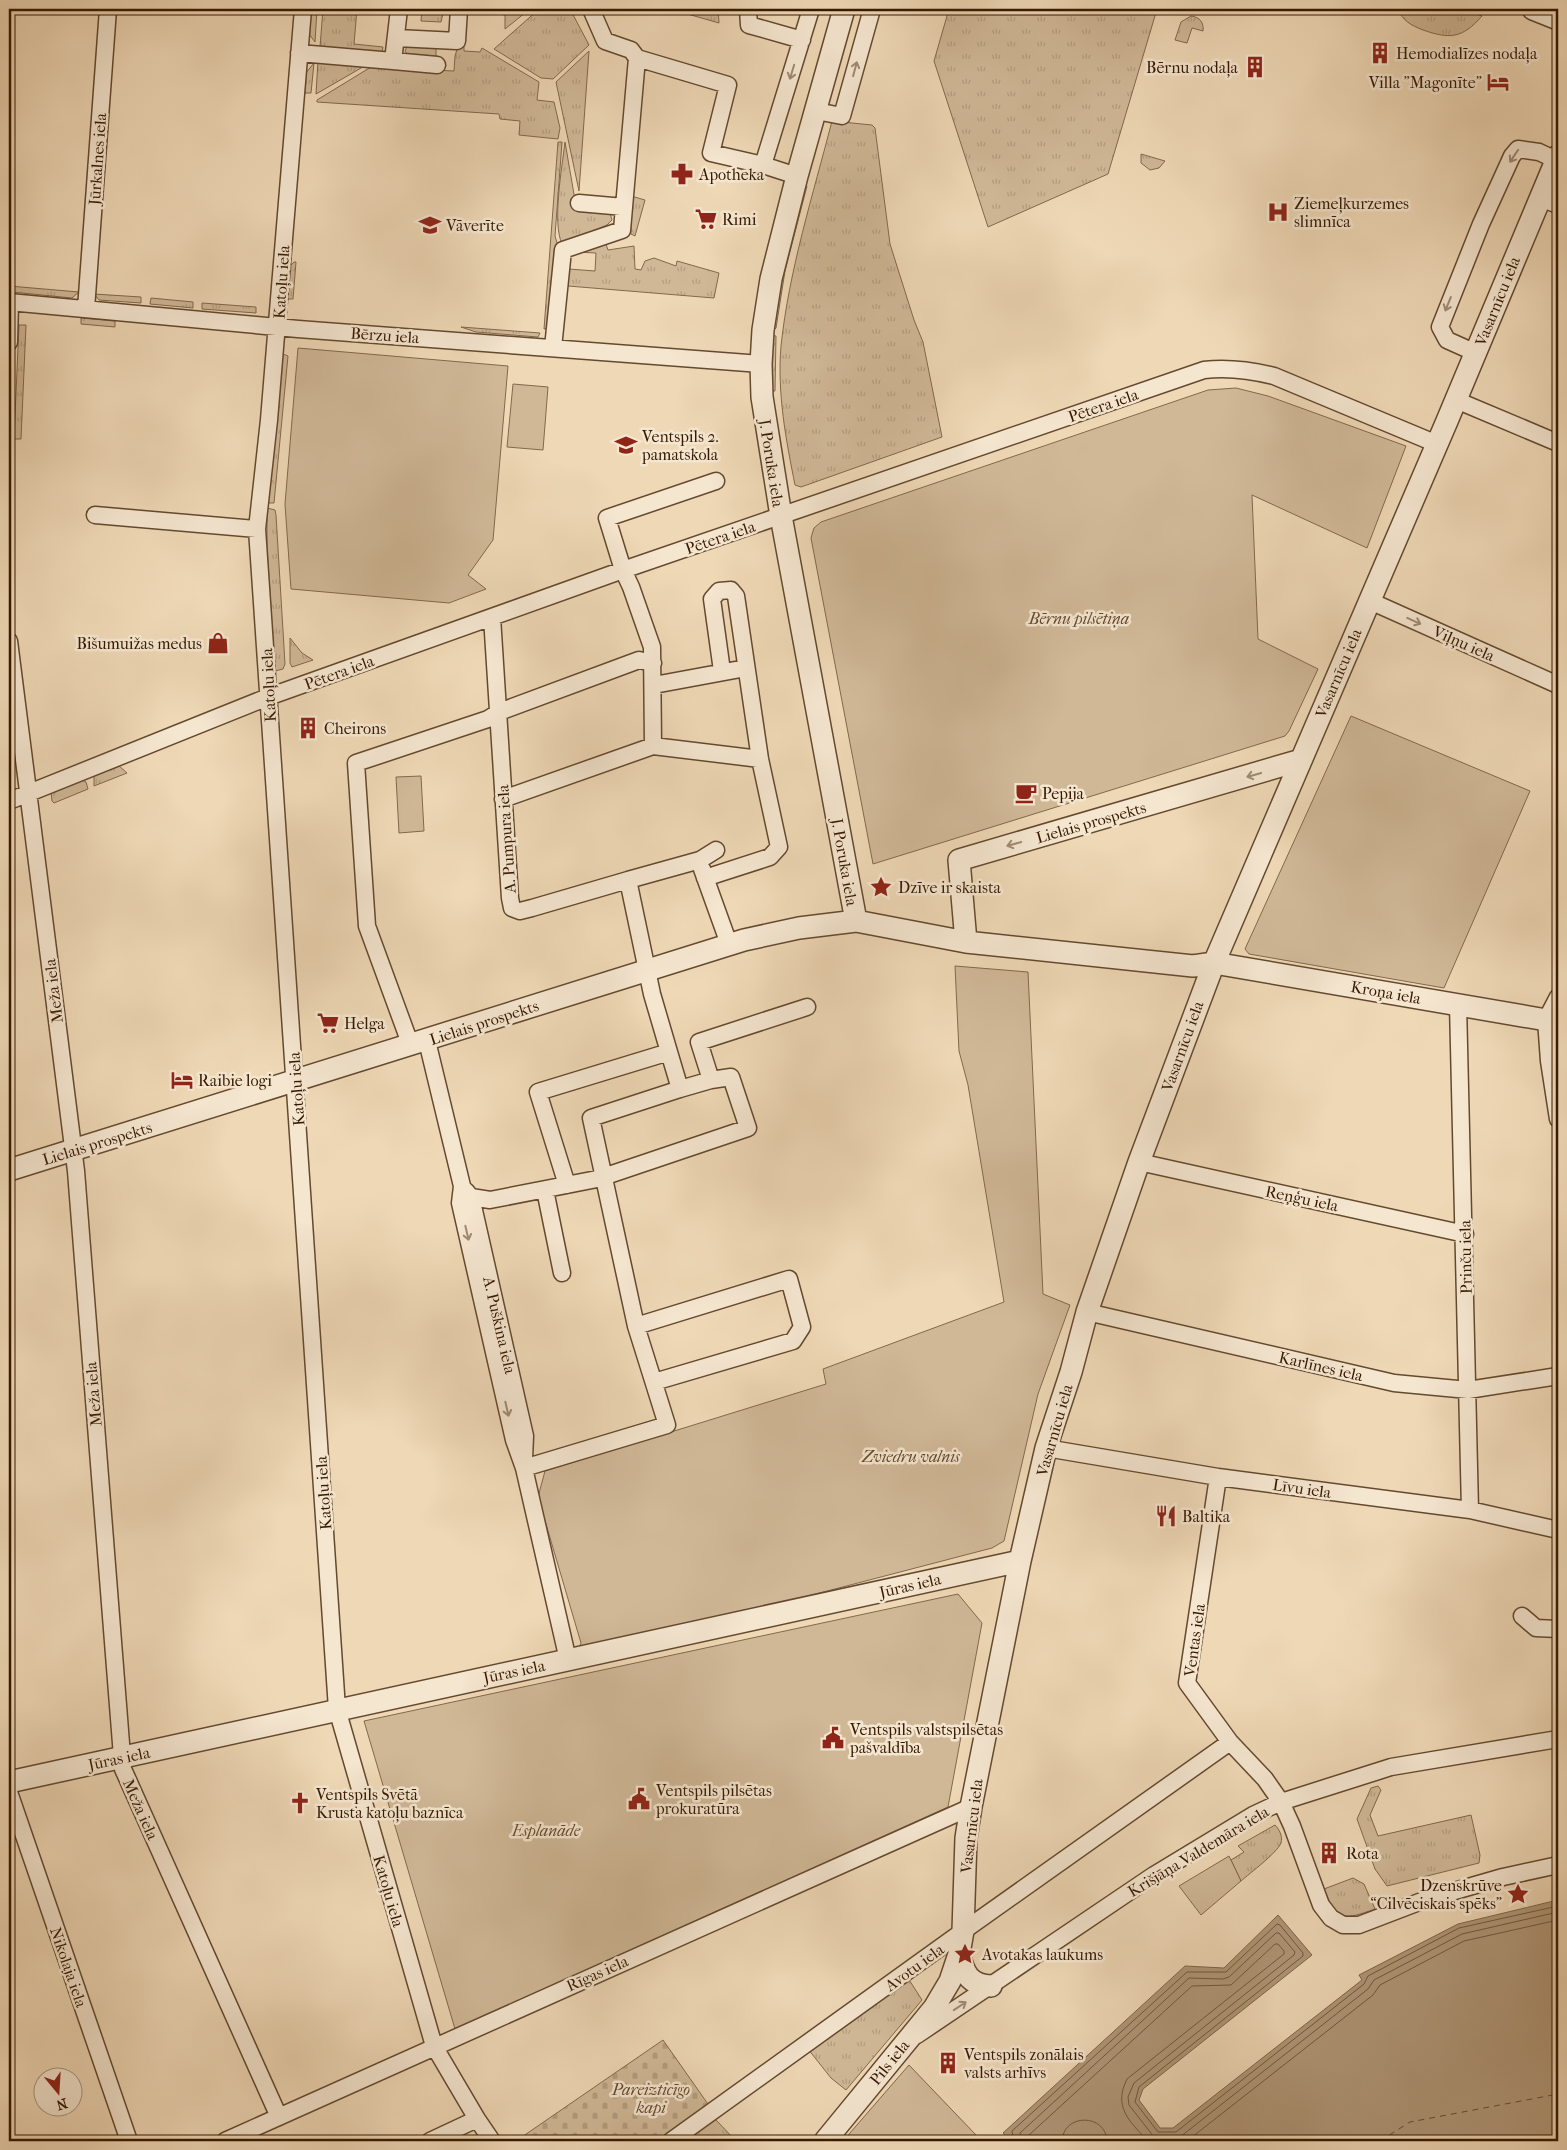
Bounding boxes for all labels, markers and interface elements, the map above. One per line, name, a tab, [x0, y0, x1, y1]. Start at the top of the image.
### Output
building icon: Hemodialīzes nodaļa	[1367, 40, 1393, 66]
place label: Hemodialīzes nodaļa	[1396, 44, 1538, 64]
building icon: Bērnu nodaļa	[1242, 54, 1268, 80]
place label: Bērnu nodaļa	[1146, 58, 1239, 78]
one-way arrow	[851, 62, 860, 78]
one-way arrow	[786, 64, 796, 80]
hotel icon: Villa "Magonīte"	[1485, 69, 1511, 95]
place label: Villa "Magonīte"	[1368, 73, 1482, 92]
street label: Jūrkalnes iela	[85, 112, 110, 208]
one-way arrow	[1509, 149, 1519, 163]
pharmacy icon: Apotheka	[669, 161, 695, 187]
place label: Apotheka	[698, 165, 765, 184]
place label: Ziemeļkurzemes slimnīca	[1294, 194, 1409, 231]
hospital icon: Ziemeļkurzemes slimnīca	[1265, 199, 1291, 225]
supermarket icon: Rimi	[693, 206, 719, 232]
place label: Rimi	[722, 210, 757, 229]
school or university icon: Vāverīte	[417, 212, 443, 238]
place label: Vāverīte	[445, 216, 504, 235]
street label: Katoļu iela	[269, 244, 295, 320]
street label: Vasarnīcu iela	[1471, 253, 1524, 350]
one-way arrow	[1443, 296, 1453, 311]
street label: Bērzu iela	[350, 324, 421, 347]
street label: Pētera iela	[1066, 384, 1141, 426]
street label: J. Poruka iela	[755, 416, 788, 509]
place label: Ventspils 2. pamatskola	[641, 427, 719, 464]
school or university icon: Ventspils 2. pamatskola	[613, 432, 639, 458]
street label: Pētera iela	[683, 516, 758, 558]
park label: Bērnu pilsētiņa	[1028, 609, 1129, 628]
one-way arrow	[1406, 616, 1421, 626]
street label: Viļņu iela	[1429, 621, 1498, 667]
street label: Vasarnīcu iela	[1311, 625, 1366, 721]
shop icon: Bišumuižas medus	[205, 630, 231, 656]
place label: Bišumuižas medus	[76, 634, 202, 653]
street label: Katoļu iela	[257, 647, 281, 722]
street label: Pētera iela	[302, 651, 377, 694]
building icon: Cheirons	[295, 715, 321, 741]
place label: Cheirons	[324, 719, 386, 738]
one-way arrow	[1247, 770, 1263, 780]
cafe icon: Pepija	[1013, 780, 1039, 806]
street label: A. Pumpura iela	[493, 784, 520, 895]
place label: Pepija	[1042, 784, 1085, 803]
street label: Lielais prospekts	[1034, 798, 1148, 847]
street label: J. Poruka iela	[827, 815, 862, 908]
one-way arrow	[1006, 840, 1022, 849]
place icon: Dzīve ir skaista	[868, 874, 894, 900]
place label: Dzīve ir skaista	[898, 878, 1002, 897]
street label: Meža iela	[40, 957, 67, 1024]
street label: Kroņa iela	[1349, 977, 1423, 1008]
street label: Lielais prospekts	[427, 996, 541, 1049]
street label: Vasarnīcu iela	[1157, 998, 1208, 1095]
supermarket icon: Helga	[315, 1010, 341, 1036]
place label: Helga	[344, 1014, 385, 1033]
street label: Katoļu iela	[284, 1051, 310, 1127]
hotel icon: Raibie logi	[169, 1067, 195, 1093]
place label: Raibie logi	[198, 1071, 272, 1090]
street label: Lielais prospekts	[40, 1118, 154, 1169]
street label: Reņģu iela	[1264, 1181, 1341, 1216]
street label: Prinču iela	[1455, 1219, 1476, 1294]
one-way arrow	[463, 1225, 472, 1241]
street label: A. Puškina iela	[479, 1274, 520, 1376]
street label: Karlīnes iela	[1277, 1348, 1365, 1386]
street label: Meža iela	[81, 1360, 106, 1427]
street label: Vasarnīcu iela	[1032, 1381, 1077, 1479]
one-way arrow	[503, 1401, 512, 1417]
park label: Zviedru valnis	[861, 1447, 961, 1466]
street label: Katoļu iela	[311, 1455, 337, 1531]
street label: Līvu iela	[1271, 1475, 1333, 1502]
restaurant icon: Baltika	[1153, 1503, 1179, 1529]
place label: Baltika	[1182, 1507, 1231, 1526]
street label: Jūras iela	[876, 1569, 943, 1602]
street label: Ventas iela	[1180, 1602, 1209, 1679]
street label: Jūras iela	[480, 1656, 547, 1688]
place label: Ventspils valstspilsētas pašvaldība	[849, 1720, 1003, 1757]
public building icon: Ventspils valstspilsētas pašvaldība	[820, 1725, 846, 1751]
street label: Jūras iela	[85, 1743, 152, 1775]
street label: Meža iela	[119, 1776, 163, 1843]
street label: Vasarnīcu iela	[956, 1777, 987, 1875]
place label: Ventspils pilsētas prokuratūra	[655, 1781, 772, 1818]
place label: Ventspils Svētā Krusta katoļu baznīca	[315, 1785, 464, 1823]
public building icon: Ventspils pilsētas prokuratūra	[626, 1786, 652, 1812]
church icon: Ventspils Svētā Krusta katoļu baznīca	[287, 1790, 313, 1816]
street label: Krišjāņa Valdemāra iela	[1124, 1802, 1273, 1901]
park label: Esplanāde	[511, 1821, 581, 1840]
building icon: Rota	[1316, 1840, 1342, 1866]
place label: Rota	[1346, 1844, 1379, 1863]
street label: Katoļu iela	[368, 1853, 408, 1930]
place label: Dzenskrūve “Cilvēciskais spēks”	[1371, 1876, 1502, 1913]
place icon: Dzenskrūve “Cilvēciskais spēks”	[1505, 1881, 1531, 1907]
street label: Nikolaja iela	[46, 1925, 91, 2010]
street label: Avotu iela	[880, 1939, 948, 1996]
place icon: Avotakas laukums	[952, 1941, 978, 1967]
place label: Avotakas laukums	[981, 1945, 1103, 1964]
street label: Rīgas iela	[563, 1951, 632, 1996]
one-way arrow	[953, 2001, 967, 2012]
street label: Pils iela	[866, 2035, 914, 2089]
place label: Ventspils zonālais valsts arhīvs	[963, 2045, 1084, 2082]
building icon: Ventspils zonālais valsts arhīvs	[935, 2050, 961, 2076]
north arrow	[32, 2068, 82, 2118]
park label: Pareizticīgo kapi	[611, 2080, 690, 2117]
text: N	[54, 2094, 70, 2114]

